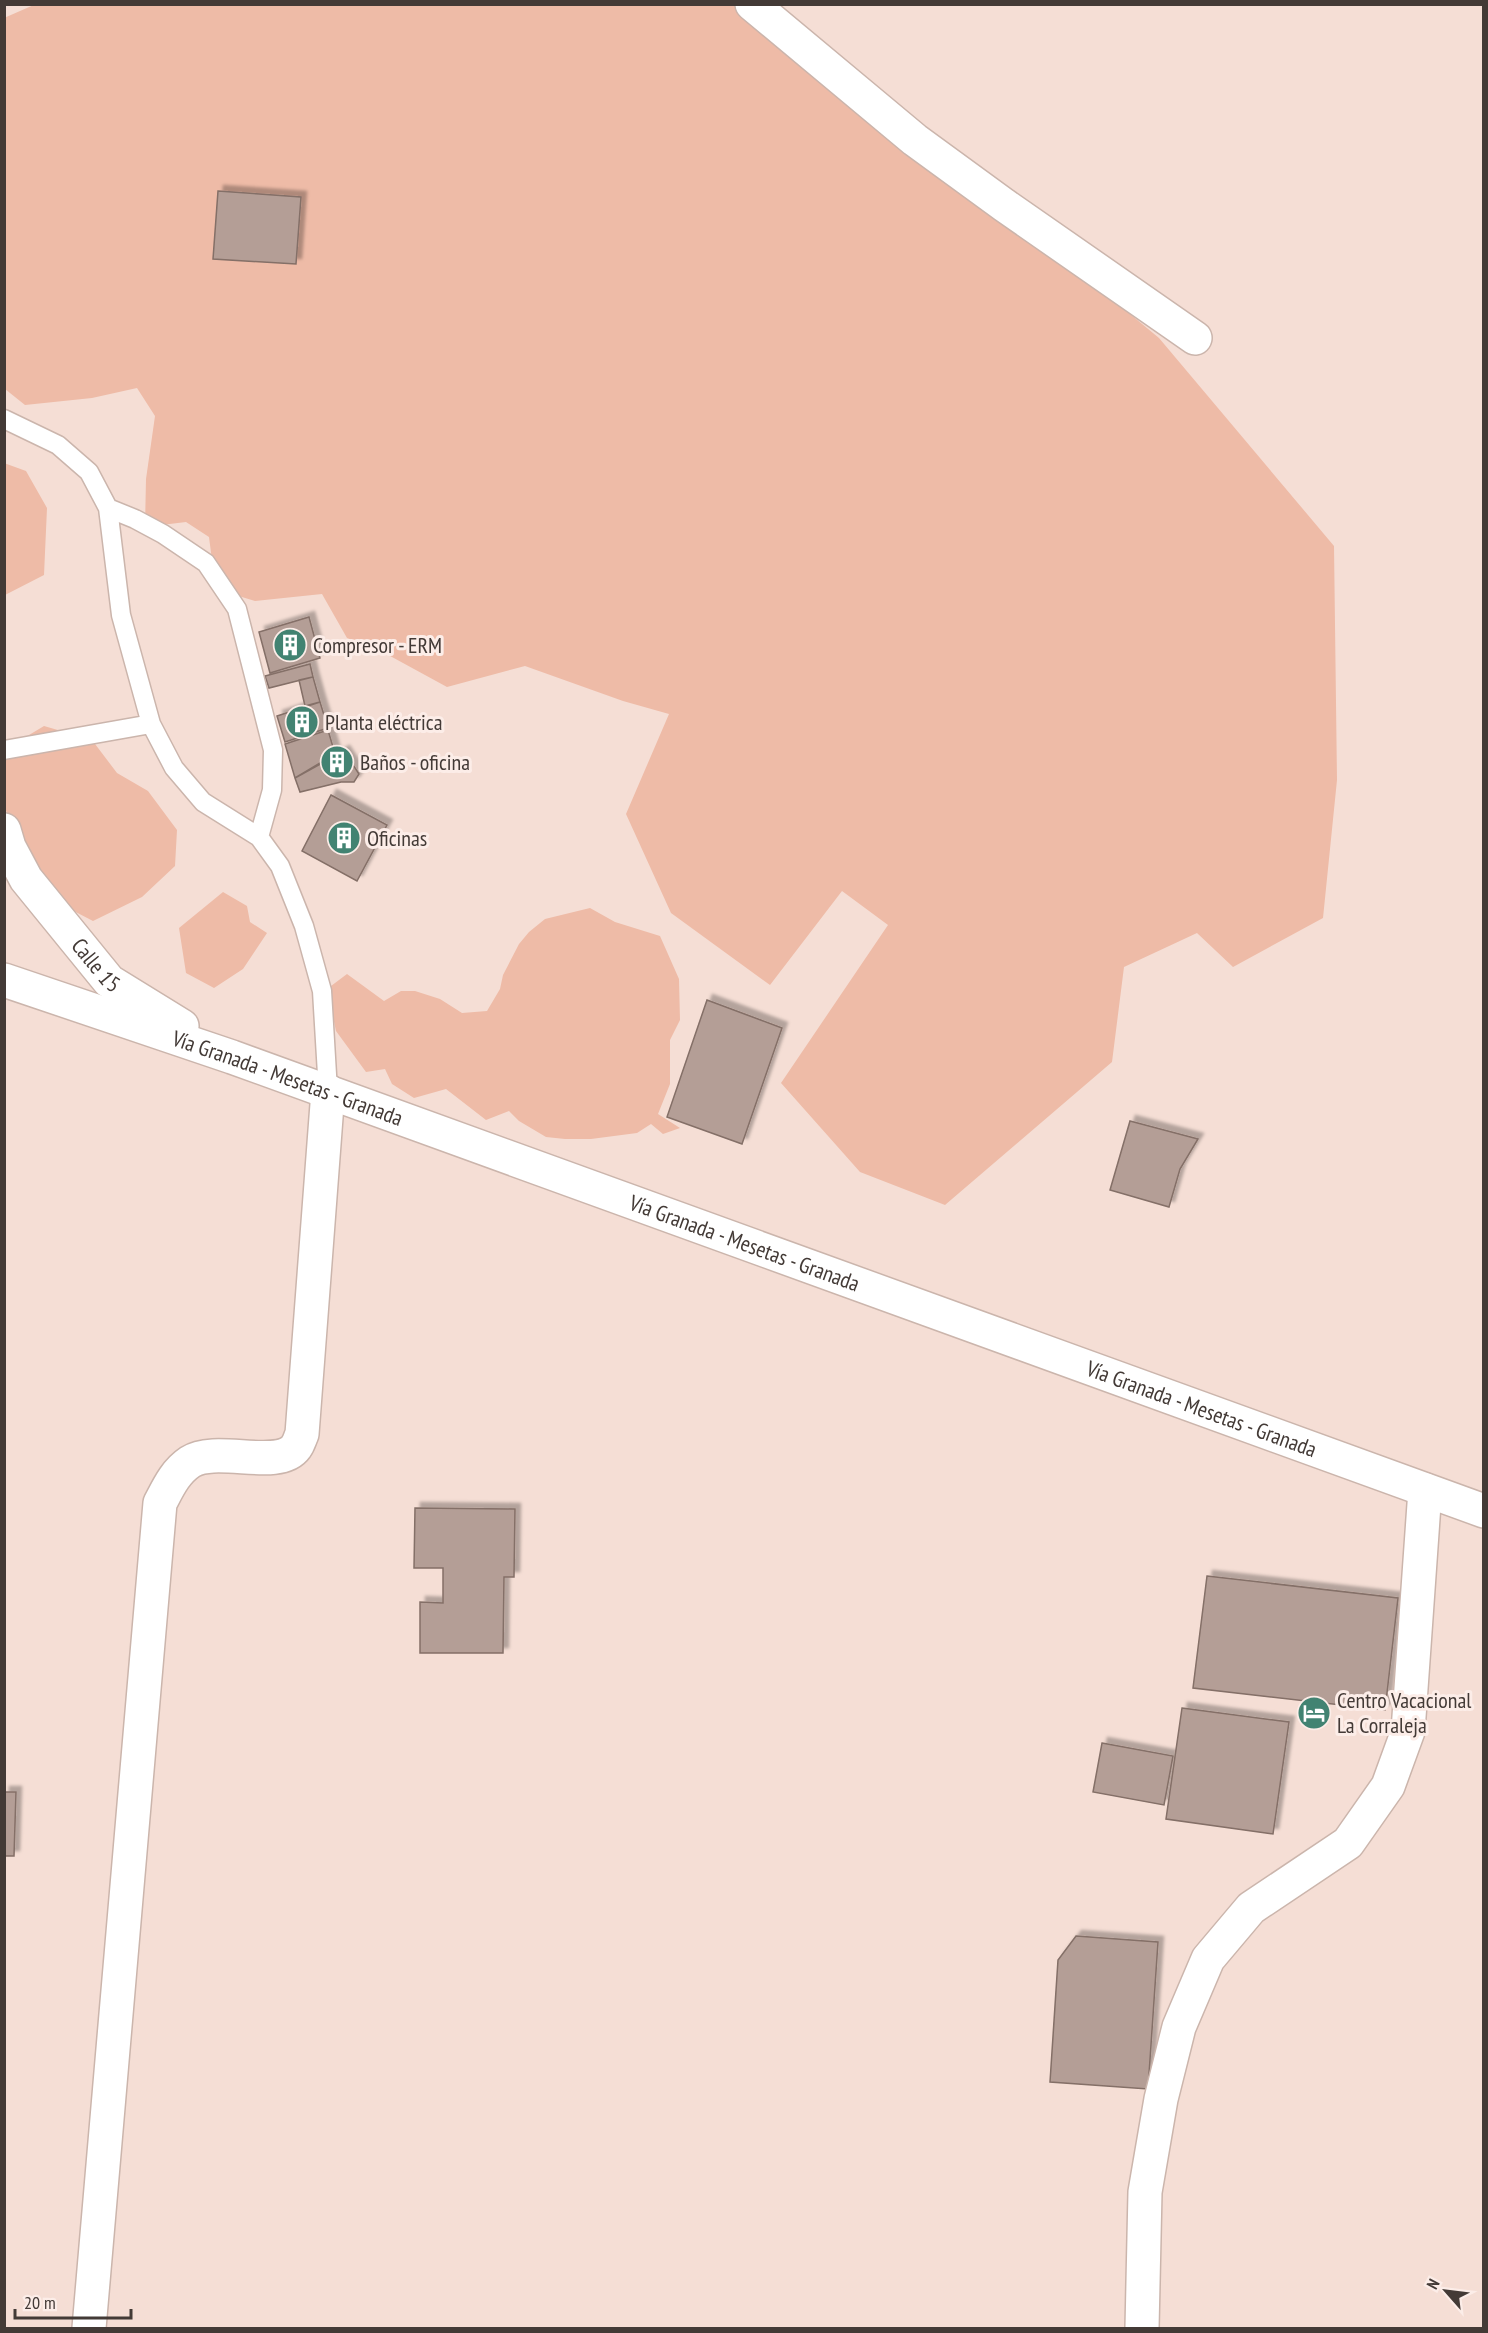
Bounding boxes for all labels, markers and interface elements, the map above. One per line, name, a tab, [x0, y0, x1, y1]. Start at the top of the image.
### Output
building icon: Compresor - ERM	[272, 627, 308, 663]
place label: Compresor - ERM	[313, 631, 442, 659]
building icon: Planta eléctrica	[284, 704, 320, 740]
place label: Planta eléctrica	[325, 708, 442, 736]
building icon: Baños - oficina	[319, 744, 355, 780]
place label: Baños - oficina	[360, 748, 470, 776]
building icon: Oficinas	[326, 820, 362, 856]
place label: Oficinas	[367, 824, 427, 852]
street label: Calle 15	[66, 932, 126, 999]
street label: Vía Granada - Mesetas - Granada	[168, 1024, 407, 1132]
street label: Vía Granada - Mesetas - Granada	[625, 1188, 864, 1297]
street label: Vía Granada - Mesetas - Granada	[1082, 1354, 1320, 1463]
place label: Centro Vacacional La Corraleja	[1337, 1686, 1472, 1739]
hotel icon: Centro Vacacional La Corraleja	[1296, 1695, 1332, 1731]
north arrow	[1416, 2261, 1476, 2321]
text: N	[1422, 2275, 1444, 2292]
scale bar	[15, 2282, 130, 2320]
text: 20 m	[24, 2291, 56, 2314]

